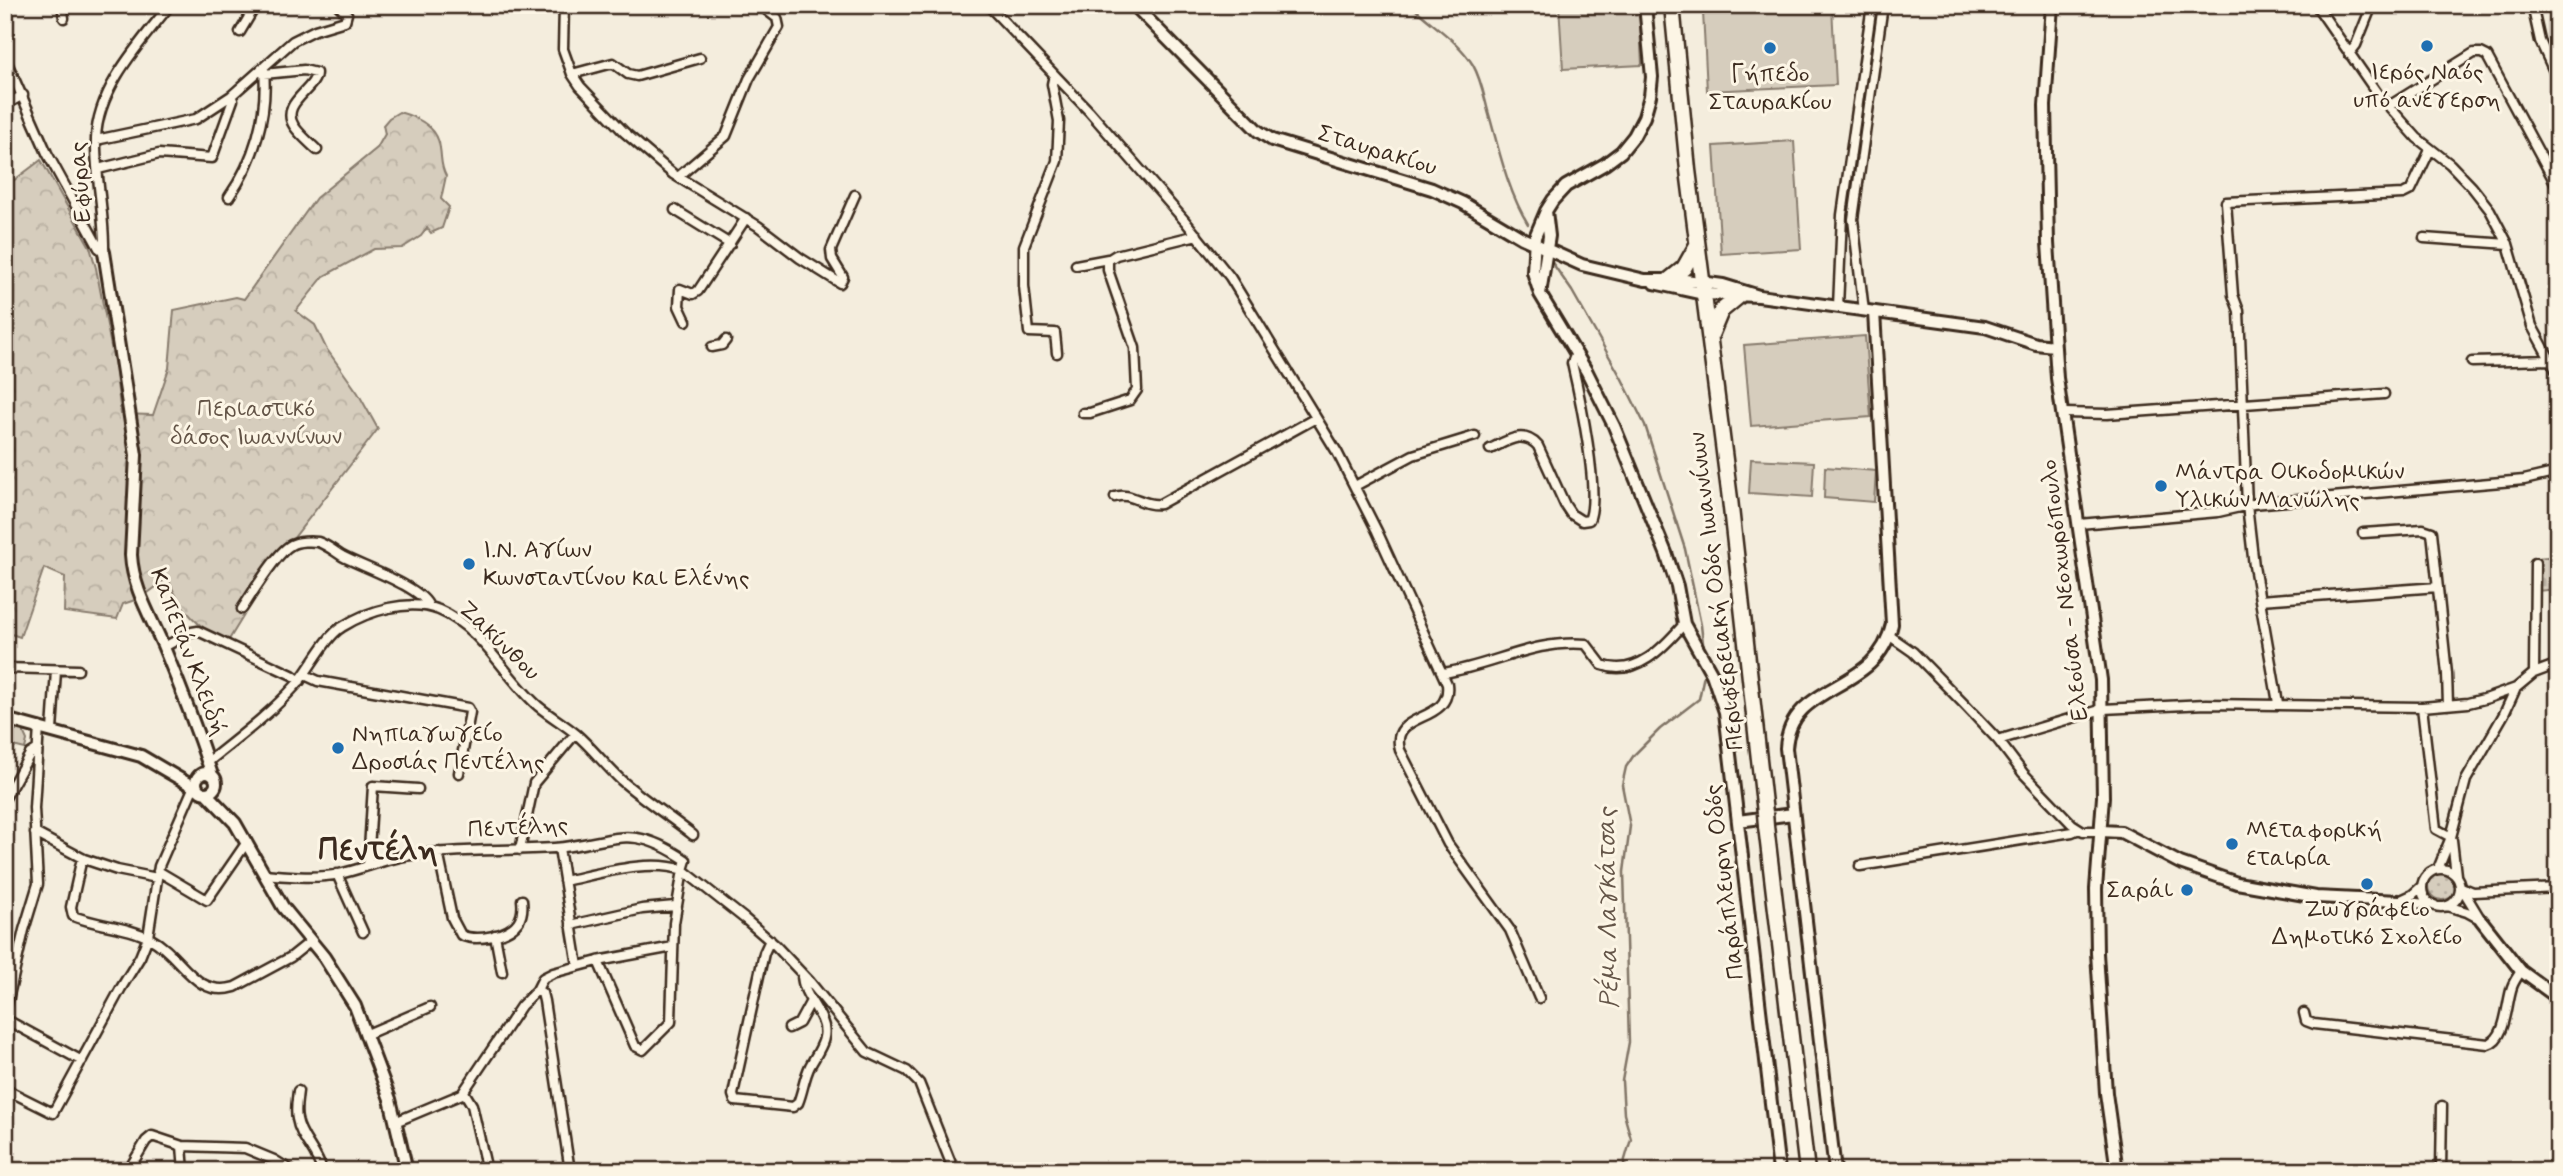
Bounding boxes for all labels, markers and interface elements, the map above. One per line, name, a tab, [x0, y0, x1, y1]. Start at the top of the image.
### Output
marker: Ιερός Ναός υπό ανέγερση	[2419, 38, 2435, 54]
marker: Γήπεδο Σταυρακίου	[1762, 40, 1778, 56]
place label: Ιερός Ναός υπό ανέγερση	[2353, 57, 2501, 116]
place label: Γήπεδο Σταυρακίου	[1708, 59, 1832, 118]
street label: Σταυρακίου	[1314, 118, 1441, 184]
street label: Εφύρας	[63, 140, 99, 224]
park label: Περιαστικό δάσος Ιωαννίνων	[170, 394, 342, 453]
street label: Περιφερειακή Οδός Ιωαννίνων	[1682, 430, 1752, 752]
street label: Ελεούσα - Νεοχωρόπουλο	[2034, 457, 2096, 723]
place label: Μάντρα Οικοδομικών Υλικών Μανώλης	[2175, 457, 2405, 516]
marker: Μάντρα Οικοδομικών Υλικών Μανώλης	[2153, 478, 2169, 494]
place label: Ι.Ν. Αγίων Κωνσταντίνου και Ελένης	[483, 535, 750, 594]
marker: Ι.Ν. Αγίων Κωνσταντίνου και Ελένης	[461, 556, 477, 572]
street label: Καπετάν Κλειδή	[142, 564, 234, 740]
street label: Ζακύνθου	[451, 594, 547, 688]
place label: Νηπιαγωγείο Δροσιάς Πεντέλης	[352, 719, 545, 778]
marker: Νηπιαγωγείο Δροσιάς Πεντέλης	[330, 740, 346, 756]
street label: Παράπλευρη Οδός	[1698, 782, 1752, 982]
water label: Ρέμα Λαγκάτσας	[1589, 806, 1628, 1009]
street label: Πεντέλης	[467, 809, 569, 846]
place label: Μεταφορική εταιρία	[2246, 815, 2382, 874]
district label: Πεντέλη	[318, 828, 438, 872]
marker: Μεταφορική εταιρία	[2224, 836, 2240, 852]
place label: Σαράι	[2106, 875, 2173, 906]
marker: Ζωγράφειο Δημοτικό Σχολείο	[2359, 876, 2375, 892]
marker: Σαράι	[2179, 882, 2195, 898]
place label: Ζωγράφειο Δημοτικό Σχολείο	[2272, 894, 2462, 953]

